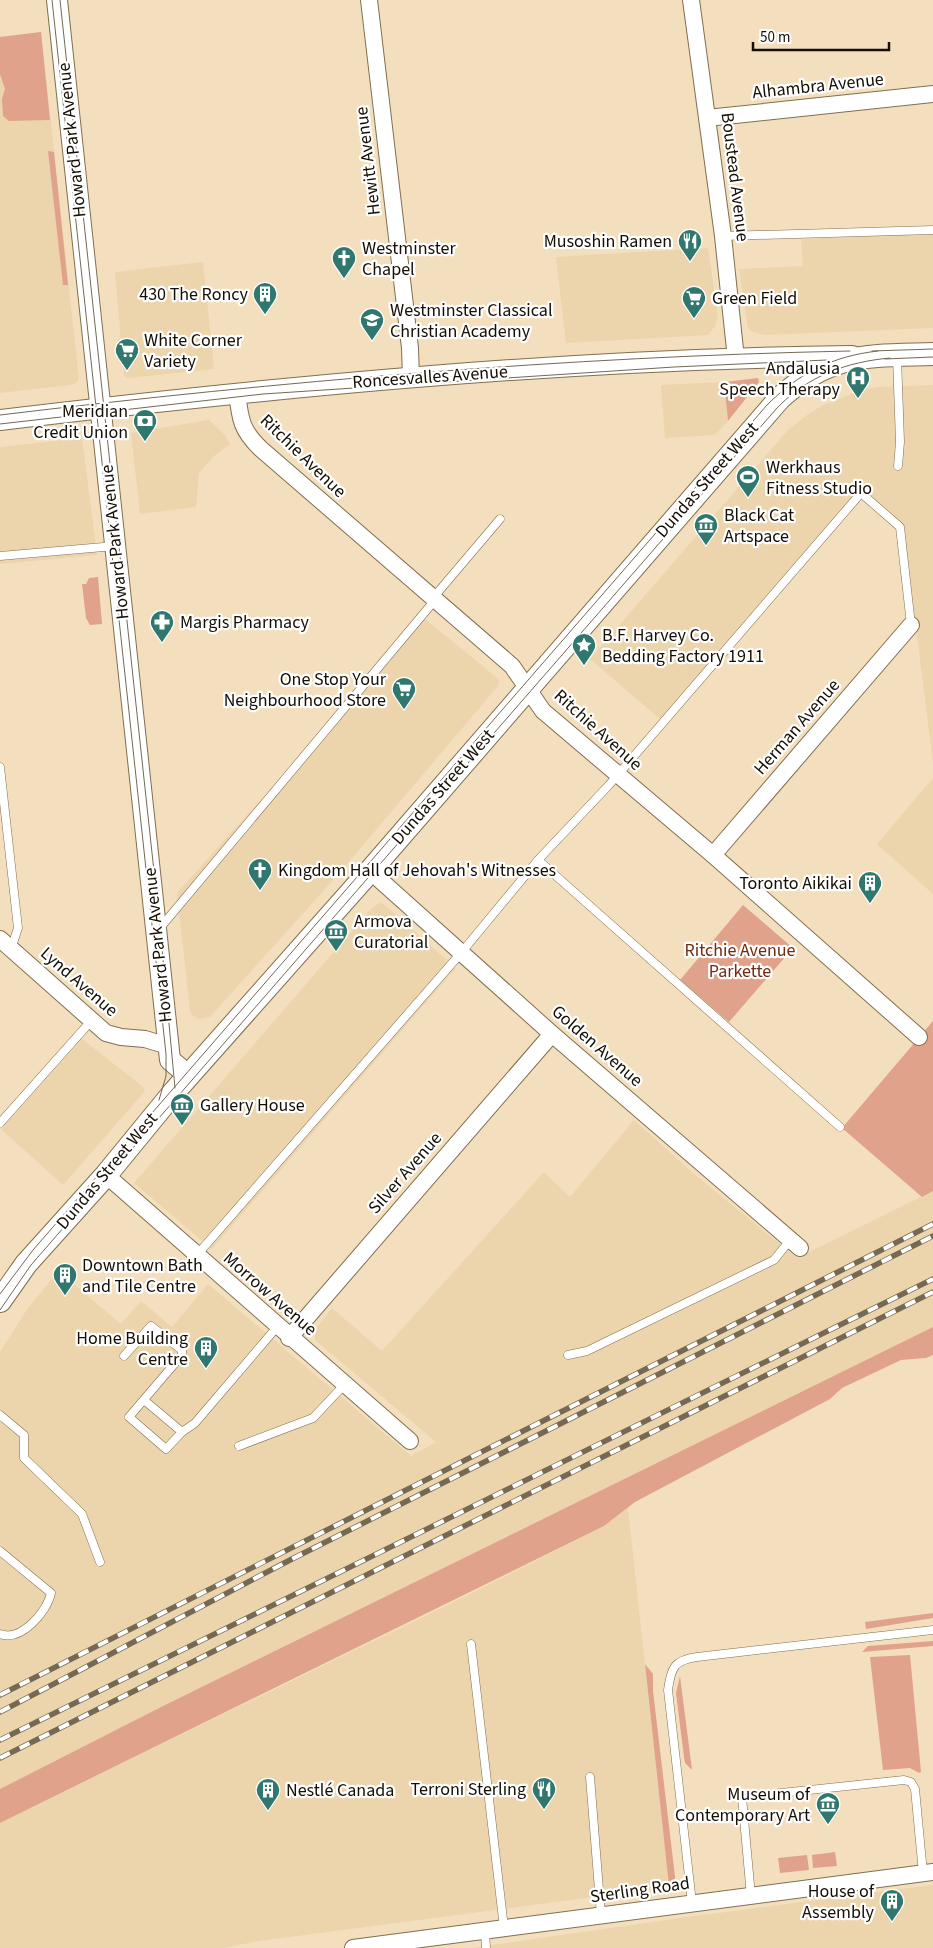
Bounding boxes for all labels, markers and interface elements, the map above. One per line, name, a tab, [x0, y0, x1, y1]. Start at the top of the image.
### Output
scale bar	[753, 20, 889, 52]
text: 50 m	[760, 27, 790, 48]
street label: Howard Park Avenue	[51, 61, 93, 219]
street label: Alhambra Avenue	[751, 67, 885, 105]
street label: Hewitt Avenue	[349, 105, 387, 217]
street label: Boustead Avenue	[715, 111, 755, 243]
restaurant icon: Musoshin Ramen	[677, 228, 703, 262]
place label: Musoshin Ramen	[544, 229, 672, 254]
place label: Westminster Chapel	[362, 236, 456, 282]
church icon: Westminster Chapel	[331, 245, 357, 279]
building icon: 430 The Roncy	[252, 281, 278, 315]
place label: 430 The Roncy	[139, 282, 249, 307]
supermarket icon: Green Field	[681, 285, 707, 319]
place label: Green Field	[712, 286, 797, 311]
place label: Westminster Classical Christian Academy	[390, 298, 552, 344]
school or university icon: Westminster Classical Christian Academy	[359, 307, 385, 341]
place label: White Corner Variety	[144, 328, 243, 374]
supermarket icon: White Corner Variety	[114, 337, 140, 371]
place label: Andalusia Speech Therapy	[719, 356, 841, 402]
street label: Roncesvalles Avenue	[351, 359, 509, 395]
hospital icon: Andalusia Speech Therapy	[845, 365, 871, 399]
place label: Meridian Credit Union	[33, 399, 128, 445]
bank icon: Meridian Credit Union	[132, 408, 158, 442]
street label: Ritchie Avenue	[254, 408, 352, 504]
street label: Dundas Street West	[650, 417, 764, 543]
place label: Werkhaus Fitness Studio	[766, 455, 872, 501]
street label: Howard Park Avenue	[94, 463, 136, 621]
sports icon: Werkhaus Fitness Studio	[735, 464, 761, 498]
place label: Black Cat Artspace	[724, 503, 794, 549]
museum icon: Black Cat Artspace	[693, 512, 719, 546]
pharmacy icon: Margis Pharmacy	[149, 609, 175, 643]
place label: Margis Pharmacy	[180, 610, 309, 635]
place label: B.F. Harvey Co. Bedding Factory 1911	[602, 623, 764, 669]
place icon: B.F. Harvey Co. Bedding Factory 1911	[571, 632, 597, 666]
place label: One Stop Your Neighbourhood Store	[224, 667, 387, 713]
street label: Herman Avenue	[748, 674, 846, 780]
supermarket icon: One Stop Your Neighbourhood Store	[391, 676, 417, 710]
street label: Ritchie Avenue	[548, 684, 648, 776]
street label: Dundas Street West	[386, 724, 500, 850]
church icon: Kingdom Hall of Jehovah's Witnesses	[247, 857, 273, 891]
place label: Kingdom Hall of Jehovah's Witnesses	[278, 858, 556, 883]
street label: Howard Park Avenue	[137, 866, 179, 1024]
building icon: Toronto Aikikai	[857, 870, 883, 904]
place label: Toronto Aikikai	[739, 871, 852, 896]
place label: Armova Curatorial	[354, 909, 428, 955]
museum icon: Armova Curatorial	[323, 918, 349, 952]
park label: Ritchie Avenue Parkette	[685, 938, 796, 984]
street label: Lynd Avenue	[35, 941, 123, 1023]
street label: Golden Avenue	[546, 999, 648, 1093]
museum icon: Gallery House	[169, 1092, 195, 1126]
place label: Gallery House	[200, 1093, 305, 1118]
street label: Dundas Street West	[51, 1107, 163, 1235]
street label: Silver Avenue	[362, 1127, 448, 1219]
street label: Morrow Avenue	[218, 1246, 322, 1342]
place label: Downtown Bath and Tile Centre	[82, 1253, 203, 1299]
building icon: Downtown Bath and Tile Centre	[52, 1262, 78, 1296]
place label: Home Building Centre	[76, 1326, 188, 1372]
building icon: Home Building Centre	[193, 1335, 219, 1369]
restaurant icon: Terroni Sterling	[531, 1776, 557, 1810]
building icon: Nestlé Canada	[255, 1777, 281, 1811]
place label: Terroni Sterling	[411, 1777, 526, 1802]
place label: Nestlé Canada	[286, 1778, 394, 1803]
place label: Museum of Contemporary Art	[675, 1782, 811, 1828]
museum icon: Museum of Contemporary Art	[815, 1791, 841, 1825]
street label: Sterling Road	[589, 1871, 691, 1909]
place label: House of Assembly	[802, 1879, 875, 1925]
building icon: House of Assembly	[879, 1888, 905, 1922]

